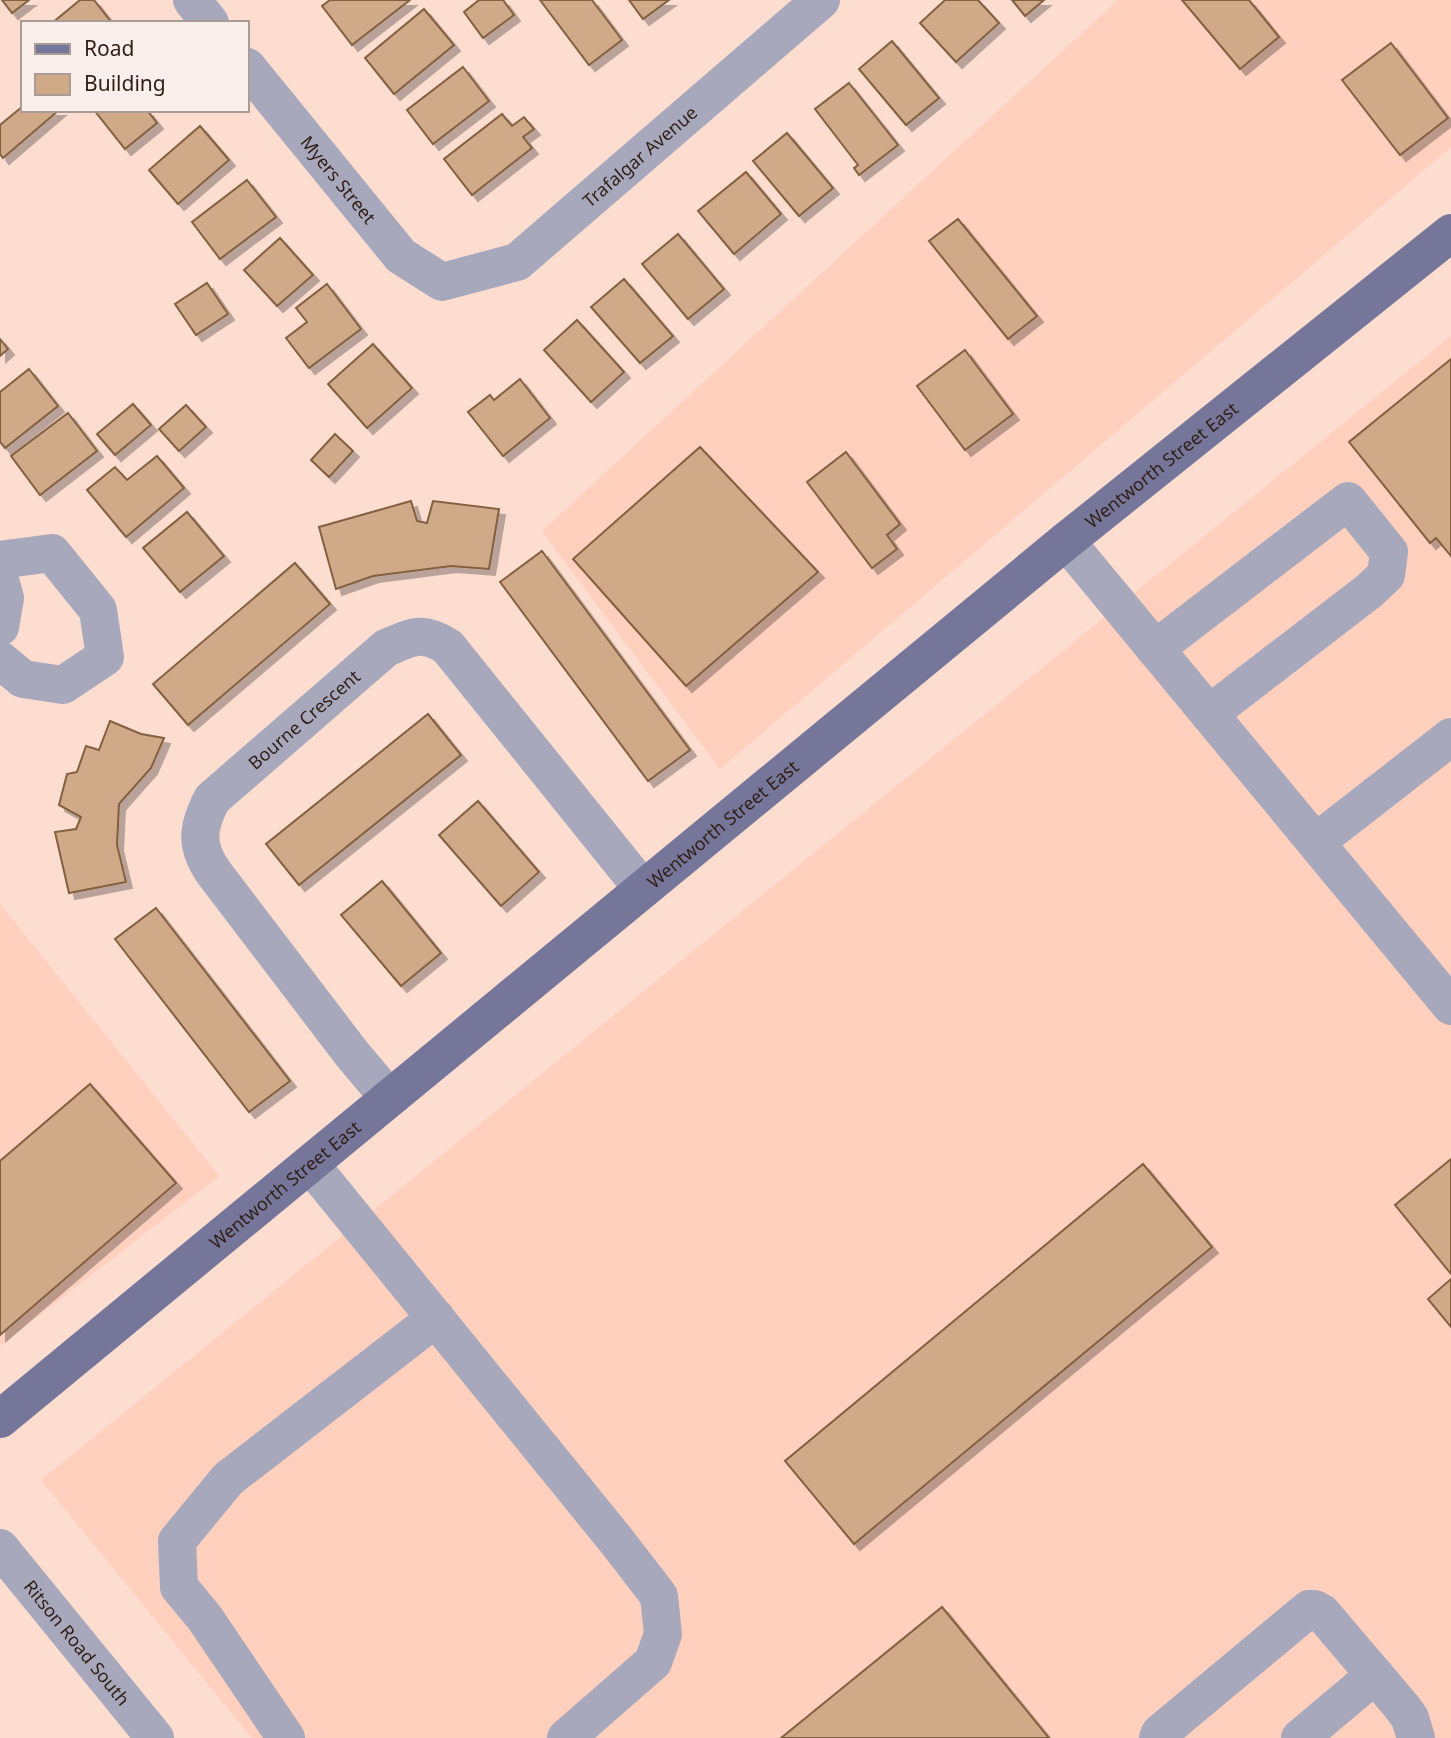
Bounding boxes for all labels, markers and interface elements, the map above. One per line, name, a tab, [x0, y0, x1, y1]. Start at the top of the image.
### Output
legend	[21, 21, 248, 112]
text: Road	[84, 34, 134, 62]
text: Building	[84, 69, 166, 97]
street label: Trafalgar Avenue	[577, 100, 702, 212]
street label: Myers Street	[296, 130, 382, 229]
street label: Wentworth Street East	[1080, 396, 1243, 533]
street label: Bourne Crescent	[243, 664, 365, 774]
street label: Wentworth Street East	[642, 754, 804, 893]
street label: Wentworth Street East	[204, 1115, 366, 1254]
street label: Ritson Road South	[19, 1575, 135, 1710]

